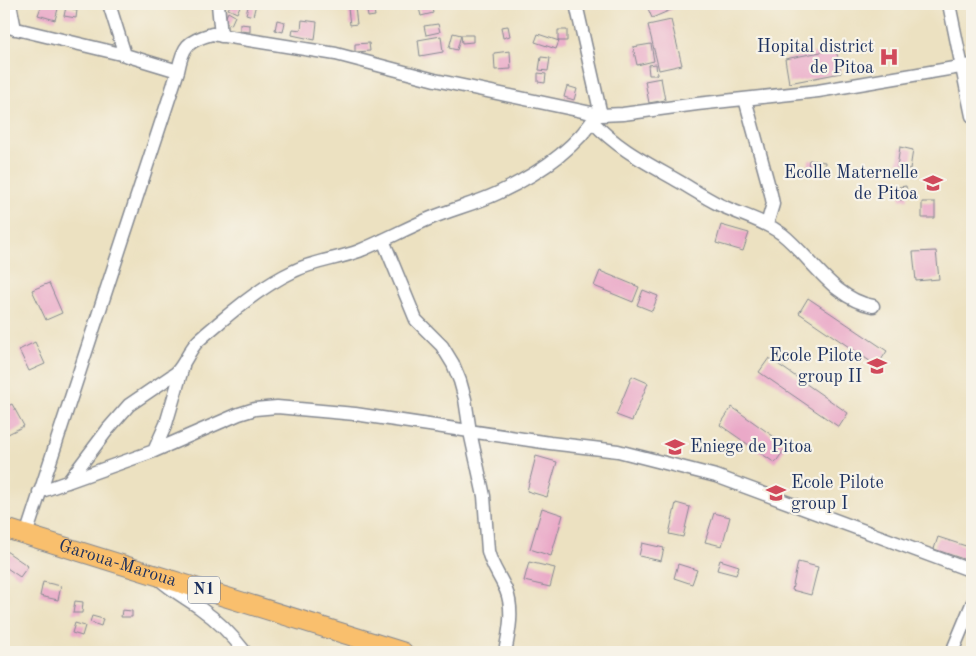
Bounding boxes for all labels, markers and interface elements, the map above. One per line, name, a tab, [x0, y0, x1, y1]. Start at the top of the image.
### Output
place label: Hopital district de Pitoa	[757, 38, 874, 77]
hospital icon: Hopital district de Pitoa	[878, 46, 900, 68]
place label: Ecolle Maternelle de Pitoa	[784, 164, 918, 203]
school or university icon: Ecolle Maternelle de Pitoa	[922, 172, 944, 194]
place label: Ecole Pilote group II	[769, 347, 862, 386]
school or university icon: Ecole Pilote group II	[866, 355, 888, 377]
school or university icon: Eniege de Pitoa	[664, 436, 686, 458]
place label: Eniege de Pitoa	[690, 438, 812, 456]
place label: Ecole Pilote group I	[791, 474, 884, 513]
school or university icon: Ecole Pilote group I	[765, 482, 787, 504]
street label: Garoua-Maroua	[57, 537, 179, 590]
road number: N1	[188, 576, 220, 604]

